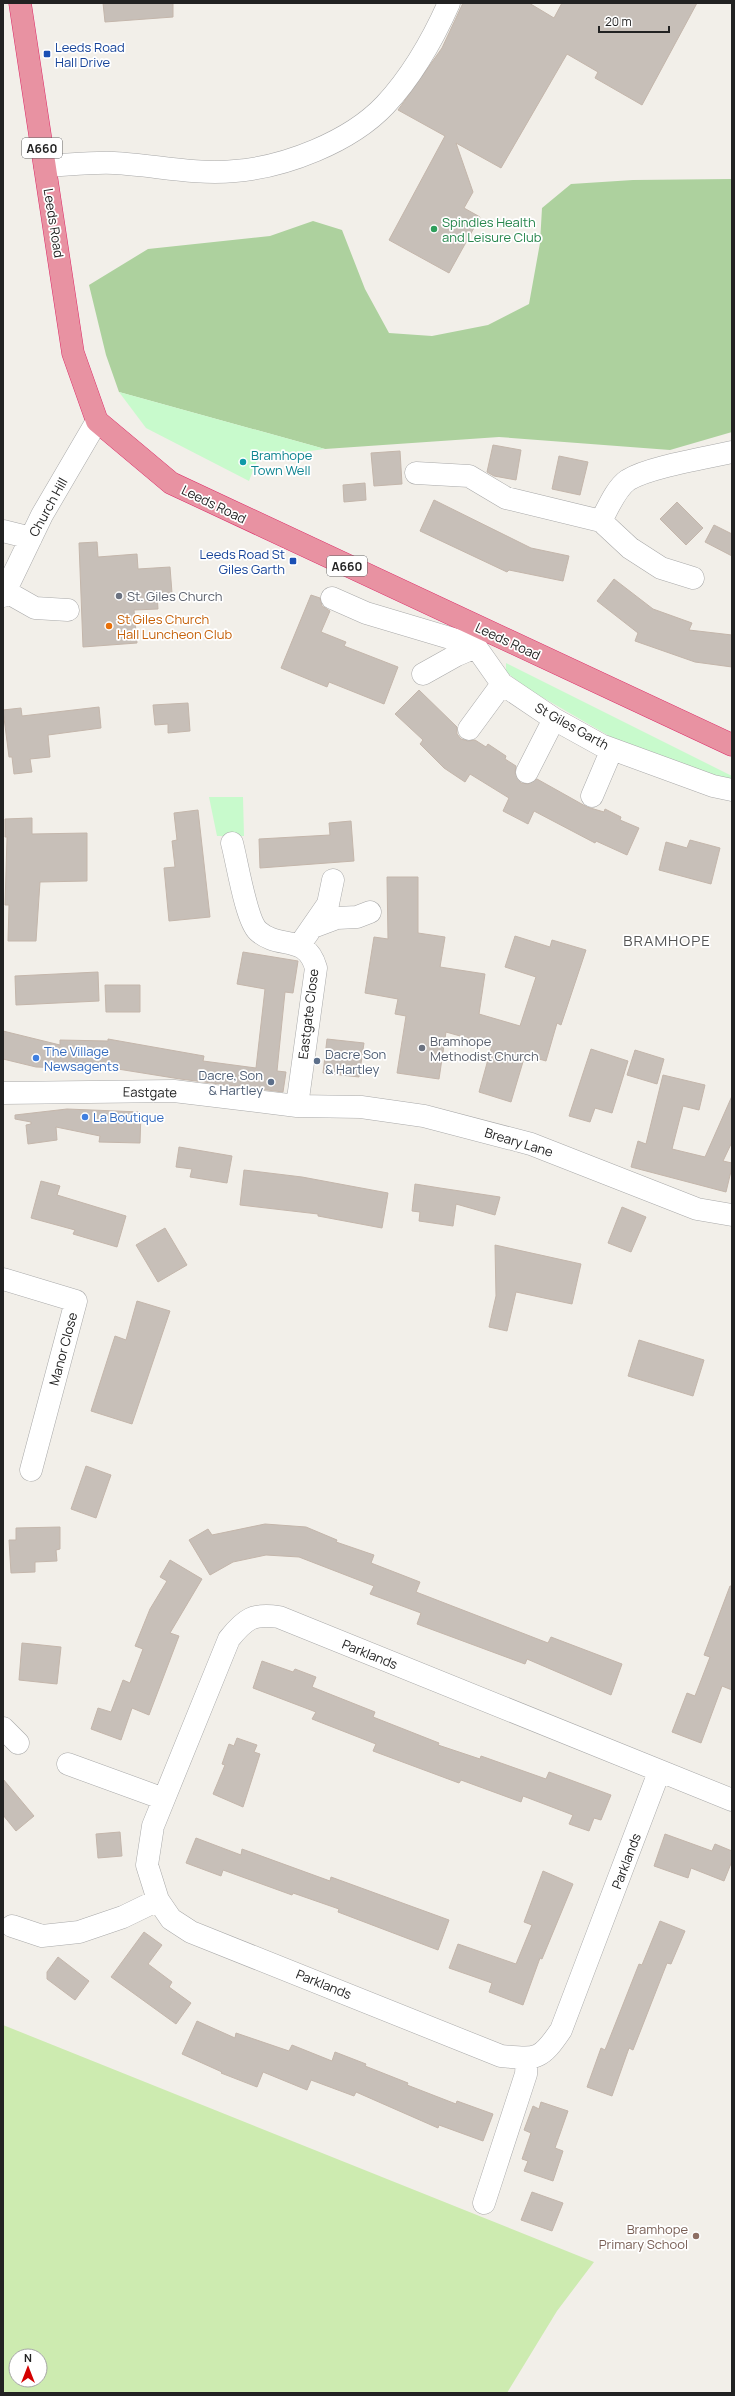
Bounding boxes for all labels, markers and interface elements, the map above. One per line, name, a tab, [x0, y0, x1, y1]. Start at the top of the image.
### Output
scale bar	[599, 8, 669, 34]
text: 20 m	[605, 13, 632, 30]
place label: Leeds Road Hall Drive	[55, 38, 125, 71]
marker: Leeds Road Hall Drive	[42, 49, 52, 59]
road number: A660	[22, 138, 62, 158]
street label: Leeds Road	[40, 187, 68, 259]
place label: Spindles Health and Leisure Club	[442, 213, 542, 246]
marker: Spindles Health and Leisure Club	[429, 224, 439, 234]
place label: Bramhope Town Well	[251, 446, 313, 479]
marker: Bramhope Town Well	[238, 457, 248, 467]
street label: Church Hill	[24, 474, 72, 540]
street label: Leeds Road	[179, 481, 249, 527]
place label: Leeds Road St Giles Garth	[199, 545, 285, 578]
marker: Leeds Road St Giles Garth	[288, 556, 298, 566]
road number: A660	[327, 556, 367, 576]
place label: St. Giles Church	[127, 587, 223, 605]
marker: St. Giles Church	[114, 591, 124, 601]
place label: St Giles Church Hall Luncheon Club	[117, 610, 232, 643]
street label: Leeds Road	[473, 618, 543, 664]
marker: St Giles Church Hall Luncheon Club	[104, 621, 114, 631]
street label: St Giles Garth	[532, 698, 612, 754]
district label: BRAMHOPE	[623, 930, 711, 951]
street label: Eastgate Close	[294, 967, 323, 1060]
place label: Bramhope Methodist Church	[430, 1032, 539, 1065]
place label: The Village Newsagents	[44, 1042, 119, 1075]
marker: Bramhope Methodist Church	[417, 1043, 427, 1053]
place label: Dacre Son & Hartley	[325, 1045, 386, 1078]
marker: The Village Newsagents	[31, 1053, 41, 1063]
marker: Dacre Son & Hartley	[312, 1056, 322, 1066]
place label: Dacre, Son & Hartley	[198, 1066, 263, 1099]
marker: Dacre, Son & Hartley	[266, 1077, 276, 1087]
street label: Eastgate	[123, 1083, 178, 1101]
place label: La Boutique	[93, 1108, 165, 1126]
marker: La Boutique	[80, 1112, 90, 1122]
street label: Breary Lane	[483, 1123, 556, 1161]
street label: Manor Close	[45, 1310, 82, 1388]
street label: Parklands	[340, 1635, 401, 1673]
street label: Parklands	[607, 1830, 645, 1891]
street label: Parklands	[294, 1965, 355, 2003]
place label: Bramhope Primary School	[599, 2220, 688, 2253]
marker: Bramhope Primary School	[691, 2231, 701, 2241]
north arrow	[8, 2348, 48, 2388]
text: N	[24, 2350, 32, 2365]

